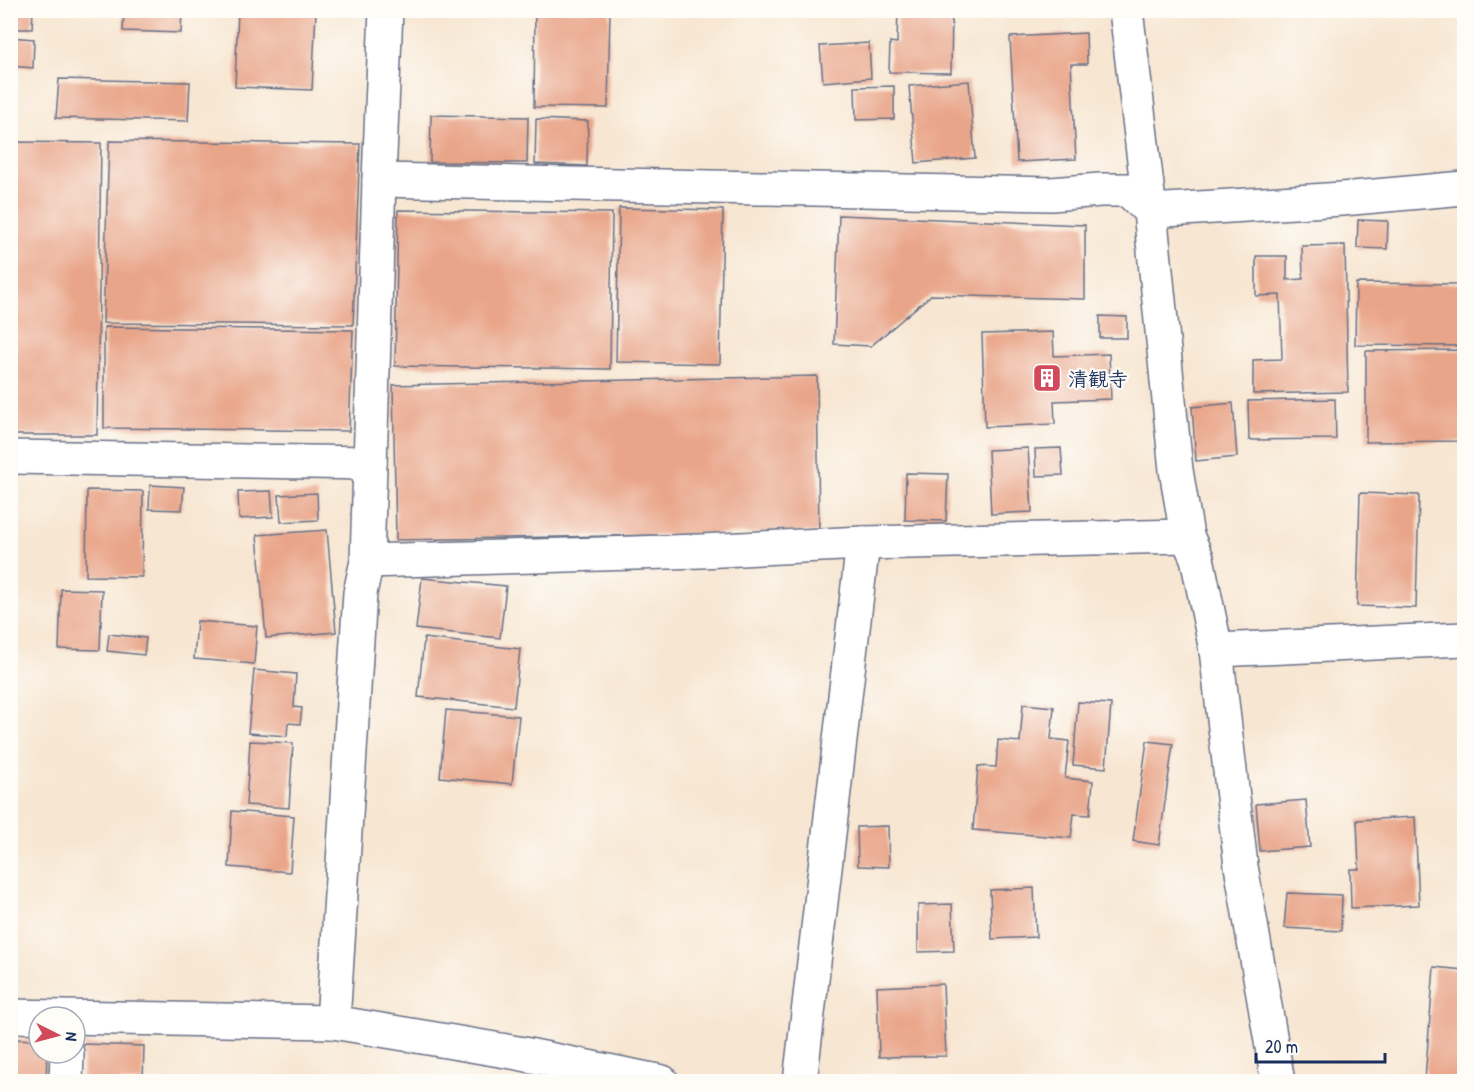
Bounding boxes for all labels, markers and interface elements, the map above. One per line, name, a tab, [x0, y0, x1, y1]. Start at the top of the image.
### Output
building icon: 清観寺	[1031, 362, 1063, 394]
place label: 清観寺	[1068, 365, 1128, 392]
north arrow	[27, 1005, 87, 1065]
scale bar	[1256, 1026, 1385, 1064]
text: N	[60, 1031, 83, 1042]
text: 20 m	[1265, 1034, 1298, 1059]

